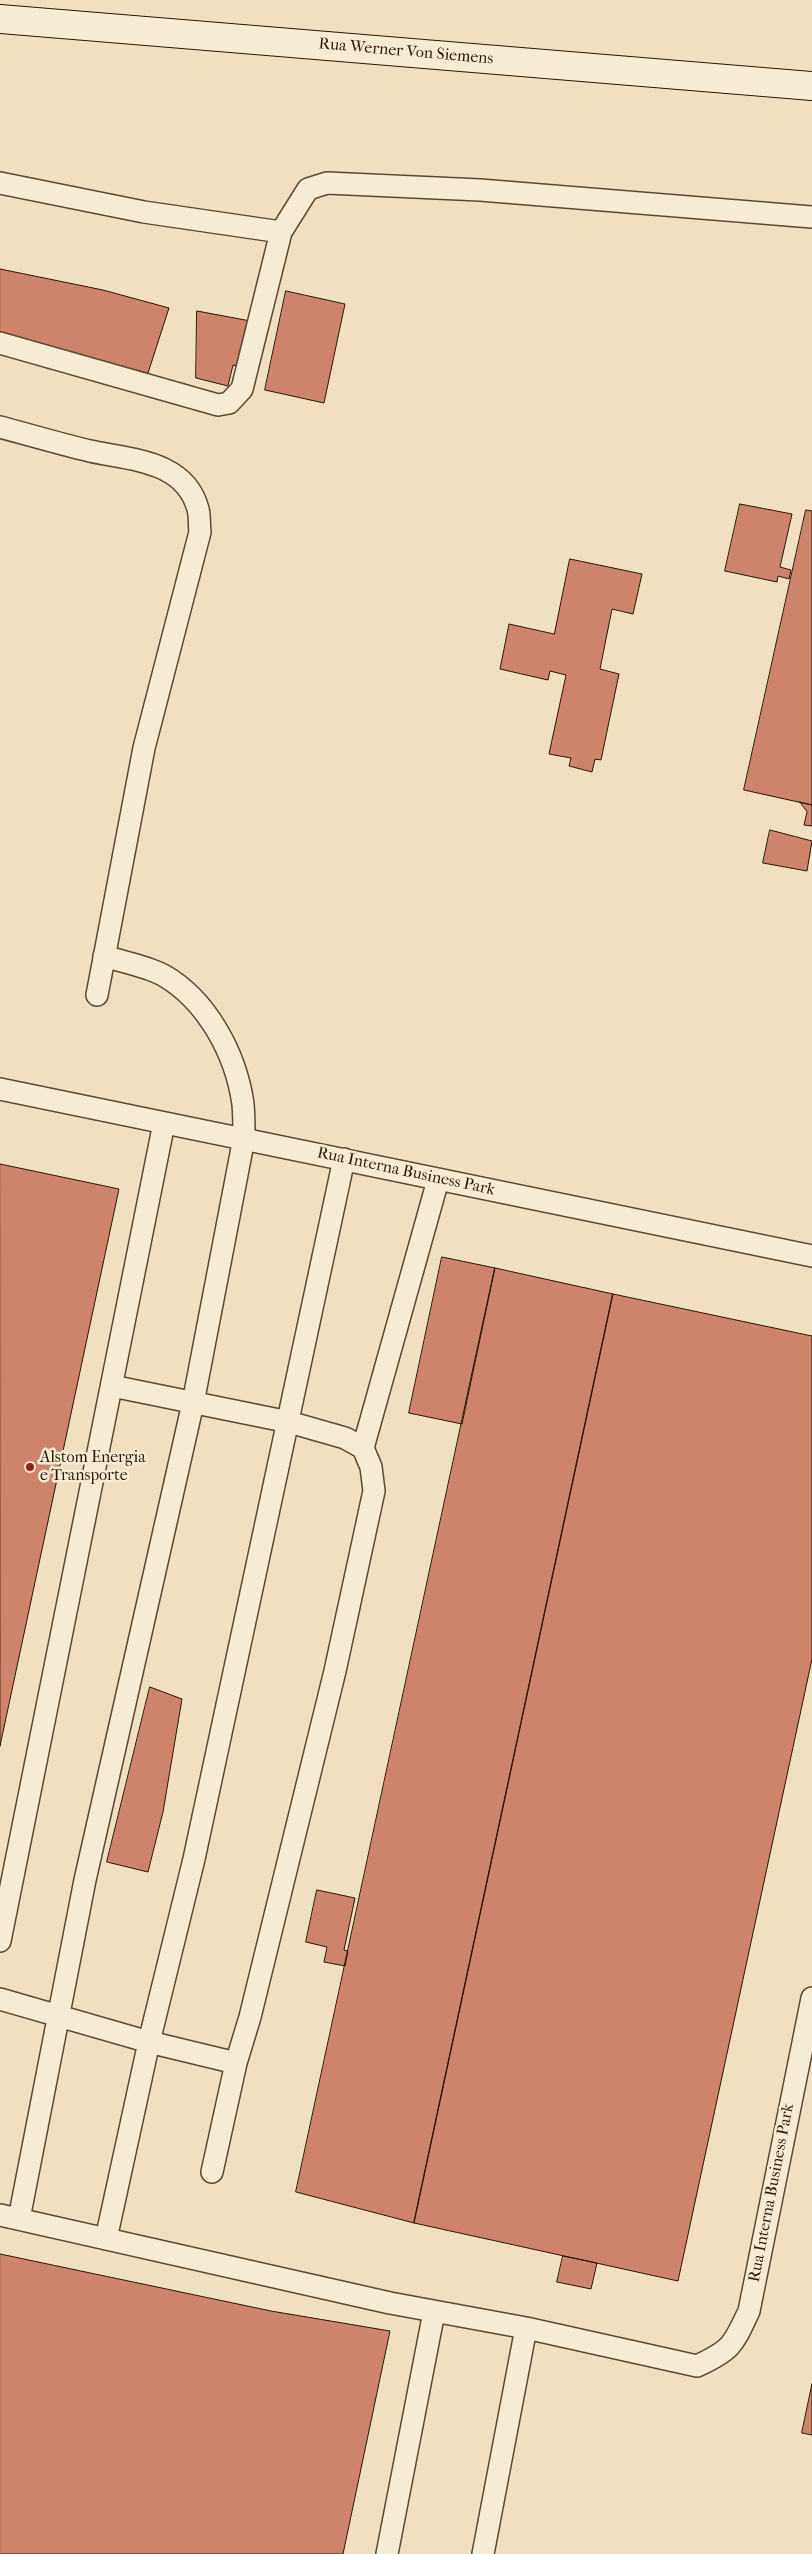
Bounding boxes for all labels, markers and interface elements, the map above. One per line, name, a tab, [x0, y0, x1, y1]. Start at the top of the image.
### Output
street label: Rua Werner Von Siemens	[318, 35, 494, 69]
street label: Rua Interna Business Park	[315, 1144, 497, 1200]
place label: Alstom Energia e Transporte	[40, 1448, 146, 1486]
marker: Alstom Energia e Transporte	[24, 1461, 36, 1473]
street label: Rua Interna Business Park	[745, 2102, 799, 2284]

